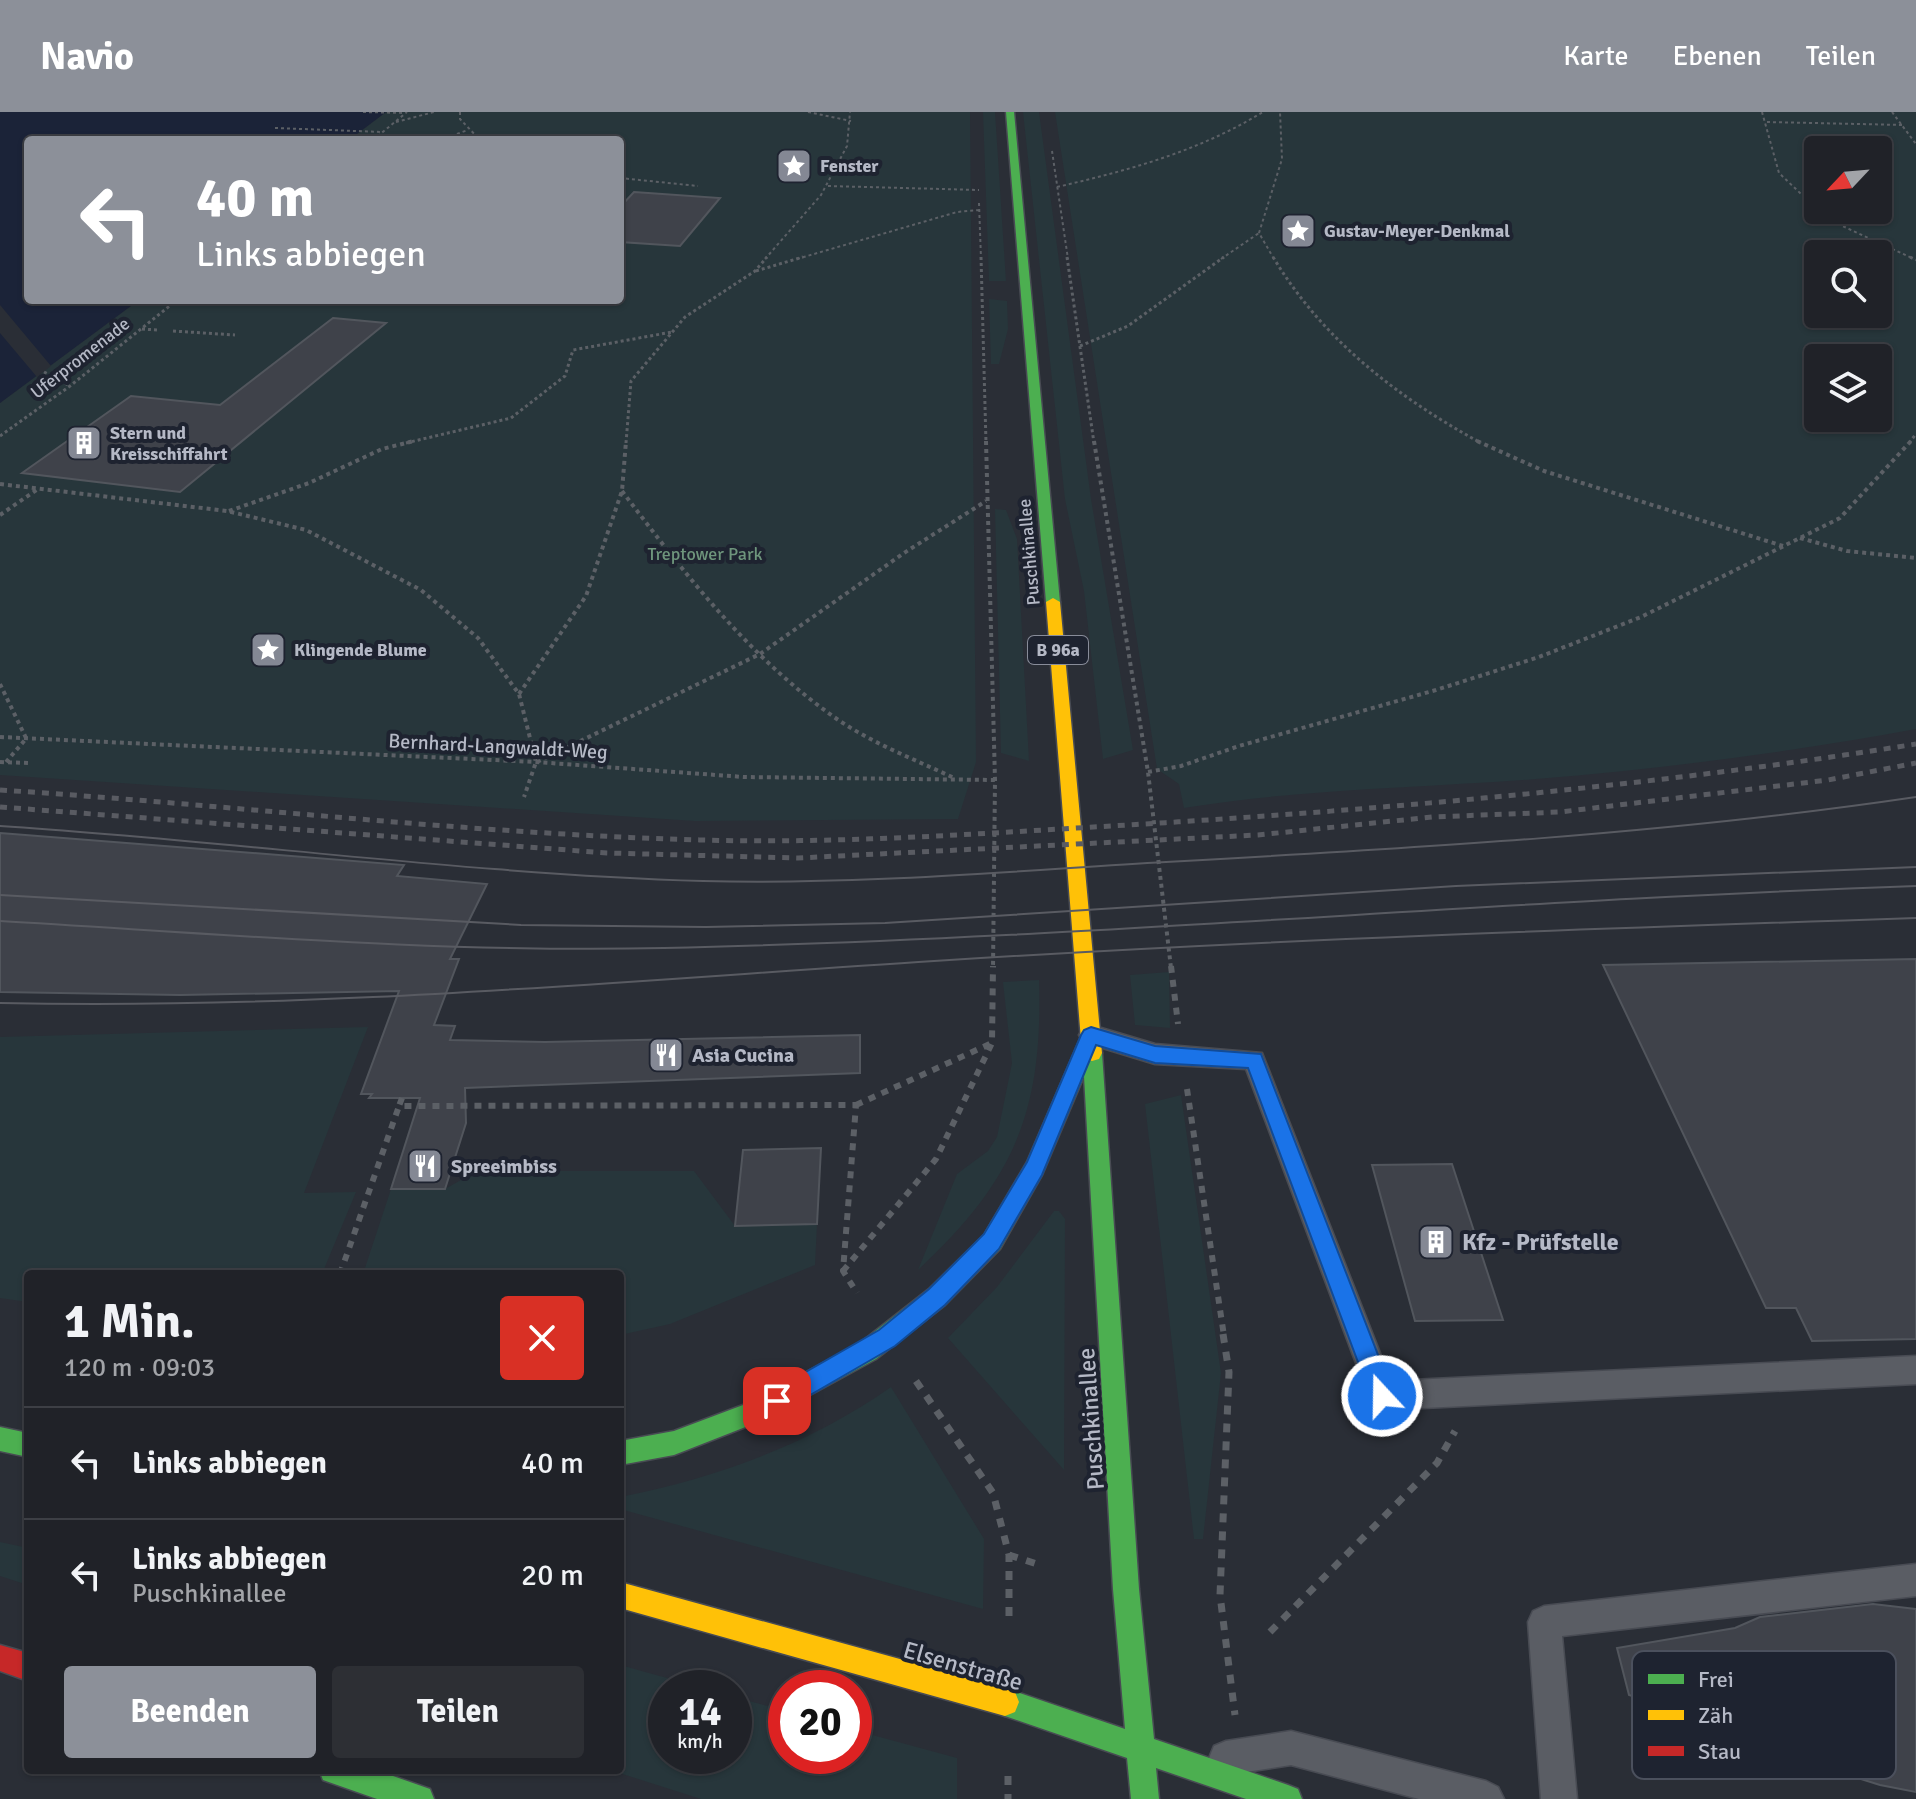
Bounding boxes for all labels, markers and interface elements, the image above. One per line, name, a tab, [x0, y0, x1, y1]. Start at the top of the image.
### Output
text: Navio	[40, 33, 134, 80]
text: Karte	[1563, 39, 1629, 73]
text: Ebenen	[1673, 39, 1762, 73]
text: Teilen	[1806, 39, 1876, 73]
north arrow	[1804, 136, 1892, 224]
map controls	[1804, 136, 1892, 432]
place icon: Fenster	[775, 147, 813, 185]
place label: Fenster	[820, 155, 879, 177]
text: 40 m	[196, 163, 314, 232]
icon: left	[64, 168, 168, 272]
place icon: Gustav-Meyer-Denkmal	[1279, 212, 1317, 250]
place label: Gustav-Meyer-Denkmal	[1324, 220, 1510, 242]
text: Links abbiegen	[196, 232, 426, 277]
button: search	[1804, 240, 1892, 328]
street label: Uferpromenade	[26, 313, 134, 403]
button: layers	[1804, 344, 1892, 432]
place label: Stern und Kreisschiffahrt	[110, 422, 228, 465]
building icon: Stern und Kreisschiffahrt	[65, 424, 103, 462]
street label: Puschkinallee	[1013, 498, 1045, 606]
park label: Treptower Park	[647, 543, 763, 565]
place icon: Klingende Blume	[249, 631, 287, 669]
road number: B 96a	[1028, 636, 1088, 664]
place label: Klingende Blume	[294, 639, 427, 661]
street label: Bernhard-Langwaldt-Weg	[388, 728, 608, 765]
restaurant icon: Asia Cucina	[647, 1036, 685, 1074]
place label: Asia Cucina	[692, 1043, 794, 1068]
restaurant icon: Spreeimbiss	[406, 1147, 444, 1185]
place label: Spreeimbiss	[451, 1154, 557, 1179]
building icon: Kfz - Prüfstelle	[1417, 1223, 1455, 1261]
place label: Kfz - Prüfstelle	[1462, 1227, 1619, 1257]
text: 1 Min.	[64, 1292, 195, 1351]
button: close	[500, 1296, 584, 1380]
street label: Puschkinallee	[1071, 1347, 1111, 1491]
text: 120 m · 09:03	[64, 1352, 215, 1384]
position arrow	[1340, 1354, 1424, 1438]
pin	[743, 1367, 811, 1435]
icon: arrive	[755, 1379, 799, 1423]
icon: left	[64, 1441, 108, 1485]
text: Links abbiegen	[132, 1445, 327, 1482]
text: 40 m	[521, 1445, 584, 1482]
text: Links abbiegen	[132, 1541, 327, 1578]
icon: left	[64, 1553, 108, 1597]
text: 20 m	[521, 1557, 584, 1594]
text: Puschkinallee	[132, 1578, 286, 1610]
street label: Elsenstraße	[900, 1635, 1026, 1697]
legend	[1632, 1651, 1896, 1779]
button: Beenden	[64, 1666, 316, 1758]
button: Teilen	[332, 1666, 584, 1758]
text: Frei	[1698, 1666, 1734, 1693]
speed limit sign: 20	[768, 1670, 872, 1774]
text: 14	[678, 1687, 722, 1737]
text: Zäh	[1698, 1702, 1733, 1729]
text: km/h	[677, 1729, 723, 1754]
text: Stau	[1698, 1738, 1741, 1765]

